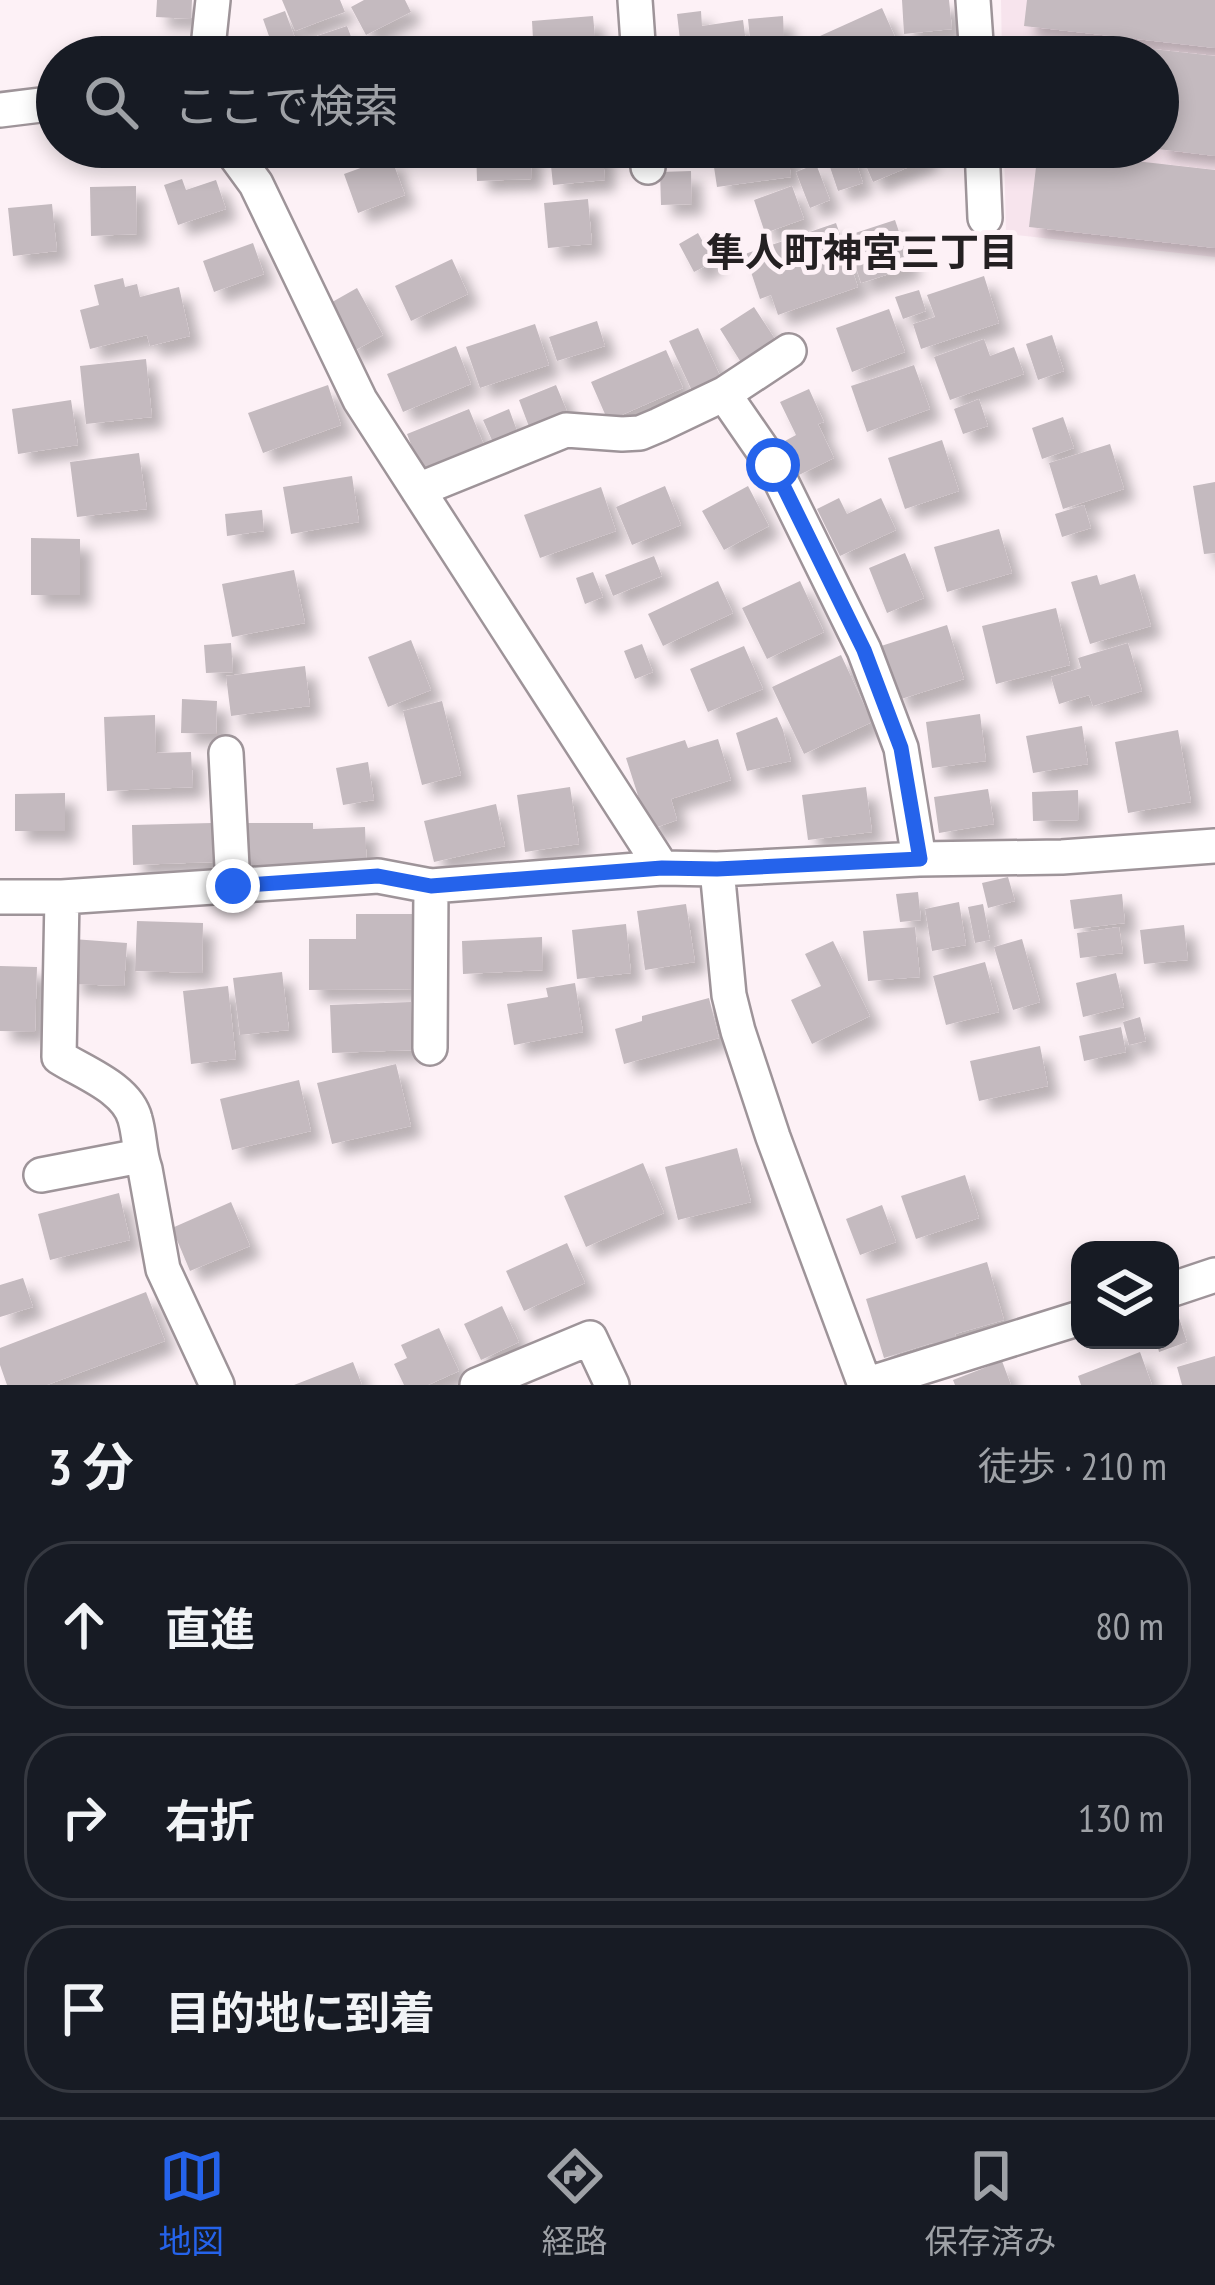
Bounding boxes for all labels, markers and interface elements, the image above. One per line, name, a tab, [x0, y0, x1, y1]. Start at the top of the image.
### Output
search box	[36, 36, 1179, 168]
icon: search	[78, 69, 144, 135]
text: ここで検索	[174, 76, 399, 134]
district label: 隼人町神宮三丁目	[706, 226, 1018, 277]
route start	[746, 438, 800, 492]
route end	[206, 859, 260, 913]
map controls	[1071, 1241, 1179, 1349]
button: layers	[1071, 1241, 1179, 1349]
text: 3 分	[48, 1433, 134, 1499]
text: 徒歩 · 210 m	[978, 1440, 1167, 1491]
icon: ahead	[51, 1592, 117, 1658]
text: 直進	[165, 1599, 255, 1657]
text: 80 m	[1095, 1600, 1164, 1651]
icon: right	[51, 1784, 117, 1850]
text: 右折	[165, 1791, 255, 1849]
text: 130 m	[1078, 1792, 1164, 1843]
icon: arrive	[51, 1976, 117, 2042]
text: 目的地に到着	[165, 1983, 435, 2041]
tab: 地図	[159, 2143, 225, 2263]
tab: 経路	[542, 2143, 608, 2263]
tab: 保存済み	[925, 2143, 1057, 2263]

